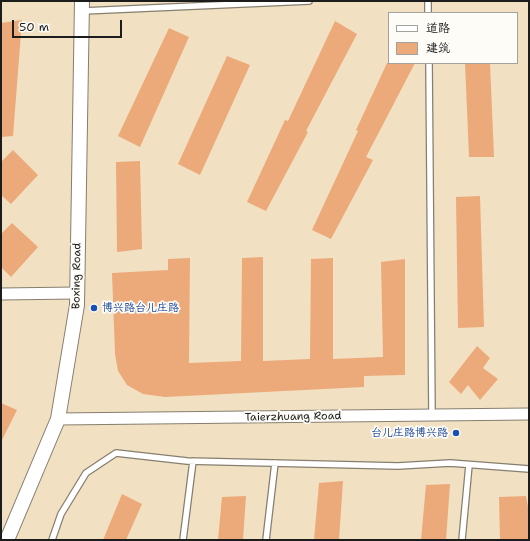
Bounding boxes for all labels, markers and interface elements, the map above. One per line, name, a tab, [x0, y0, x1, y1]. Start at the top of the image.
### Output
scale bar	[14, 12, 124, 38]
legend	[388, 12, 518, 64]
text: 50 m	[19, 19, 49, 35]
text: 道路	[426, 20, 450, 36]
text: 建筑	[426, 40, 450, 56]
street label: Boxing Road	[70, 243, 84, 309]
place label: 博兴路台儿庄路	[102, 301, 179, 315]
marker: 博兴路台儿庄路	[89, 303, 99, 313]
street label: Taierzhuang Road	[244, 410, 342, 424]
place label: 台儿庄路博兴路	[371, 426, 448, 440]
marker: 台儿庄路博兴路	[451, 428, 461, 438]

